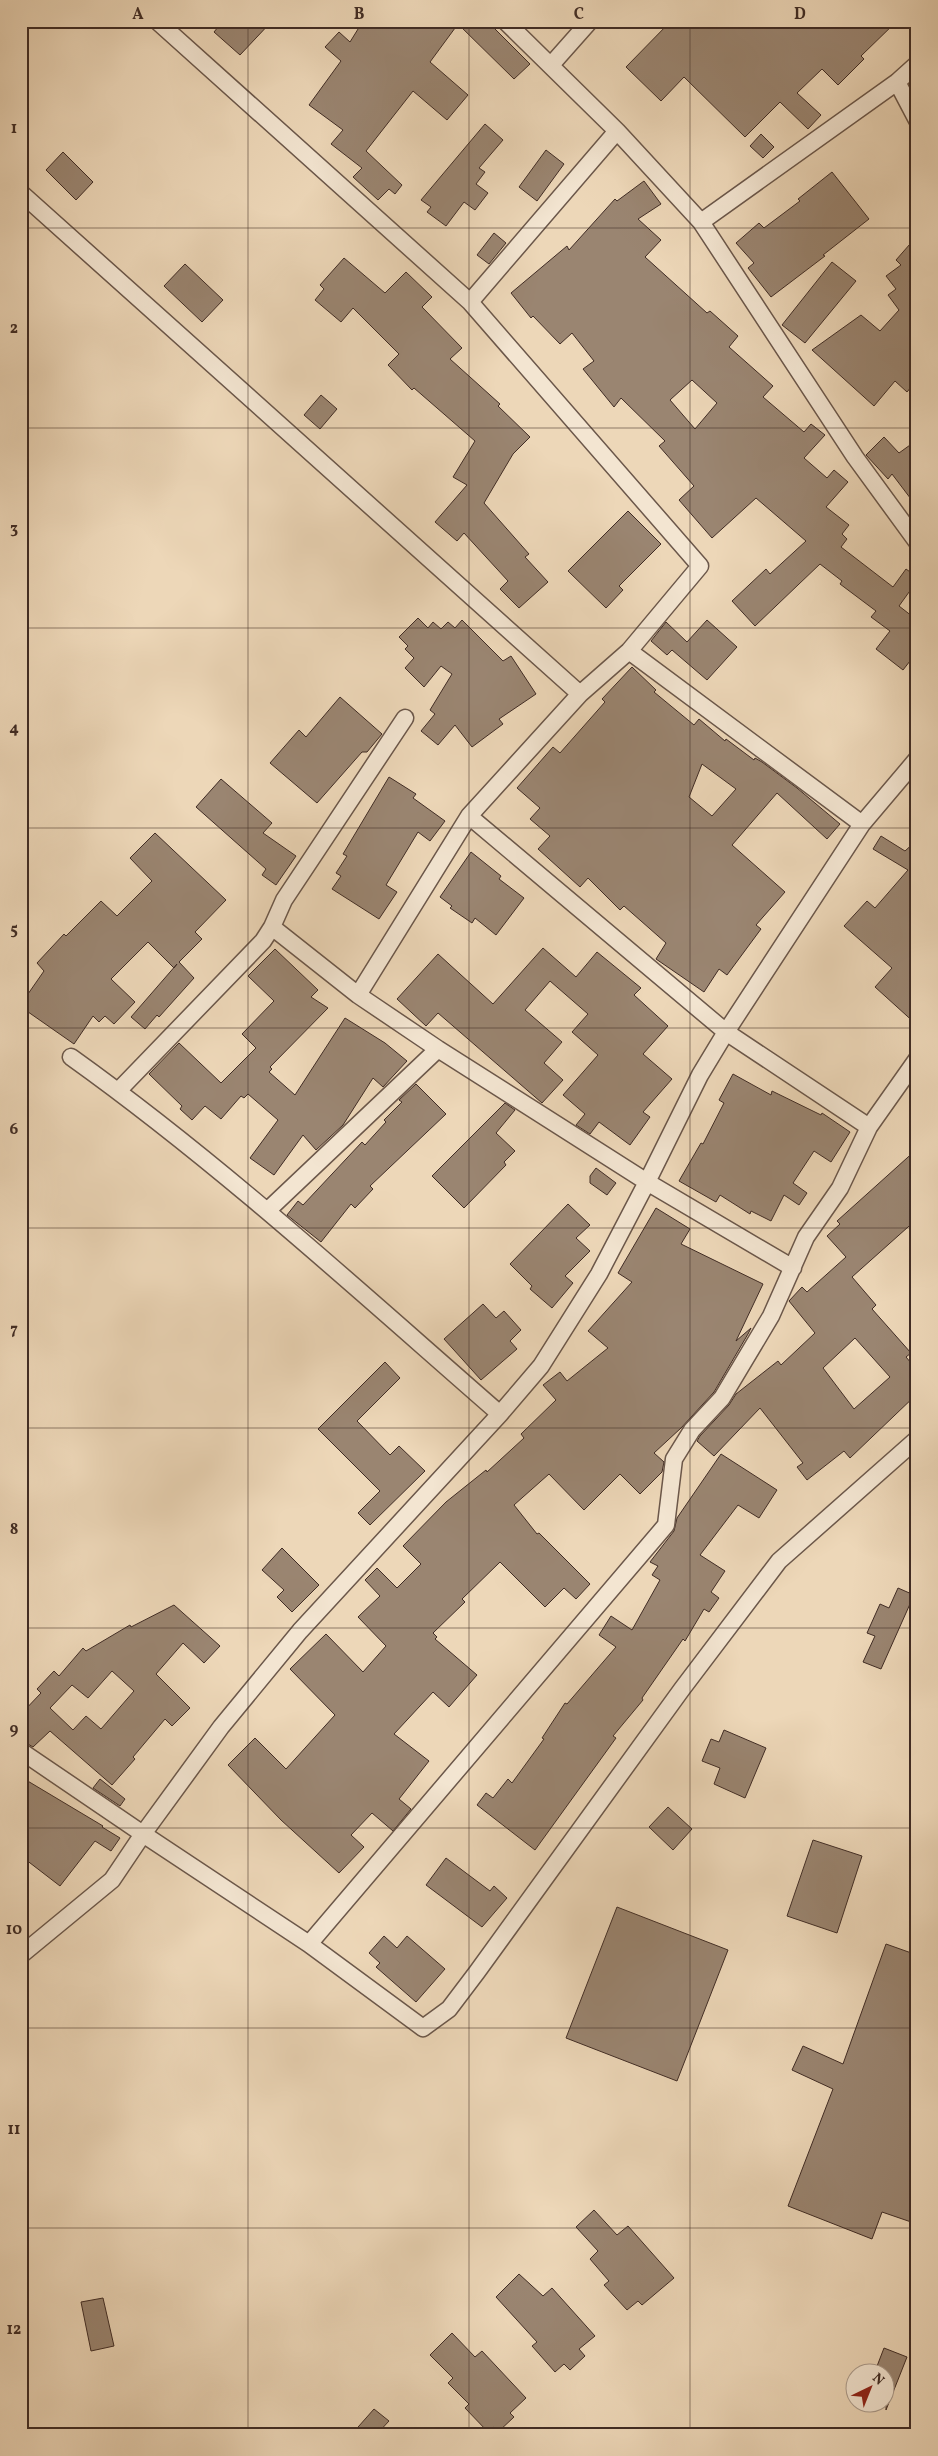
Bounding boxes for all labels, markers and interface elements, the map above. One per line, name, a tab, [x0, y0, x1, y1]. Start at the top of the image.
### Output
text: A	[132, 4, 144, 26]
text: B	[354, 4, 365, 26]
text: C	[574, 4, 584, 26]
text: D	[794, 4, 806, 26]
text: 1	[11, 118, 17, 140]
text: 2	[10, 318, 18, 340]
text: 3	[10, 518, 18, 540]
text: 4	[9, 718, 19, 740]
text: 5	[10, 919, 18, 941]
text: 6	[10, 1119, 19, 1141]
text: 7	[10, 1319, 18, 1341]
text: 8	[10, 1519, 18, 1541]
text: 9	[10, 1719, 19, 1741]
text: 10	[6, 1919, 22, 1941]
text: 11	[8, 2119, 20, 2141]
text: 12	[7, 2319, 21, 2341]
north arrow	[846, 2364, 896, 2414]
text: N	[868, 2369, 888, 2390]

